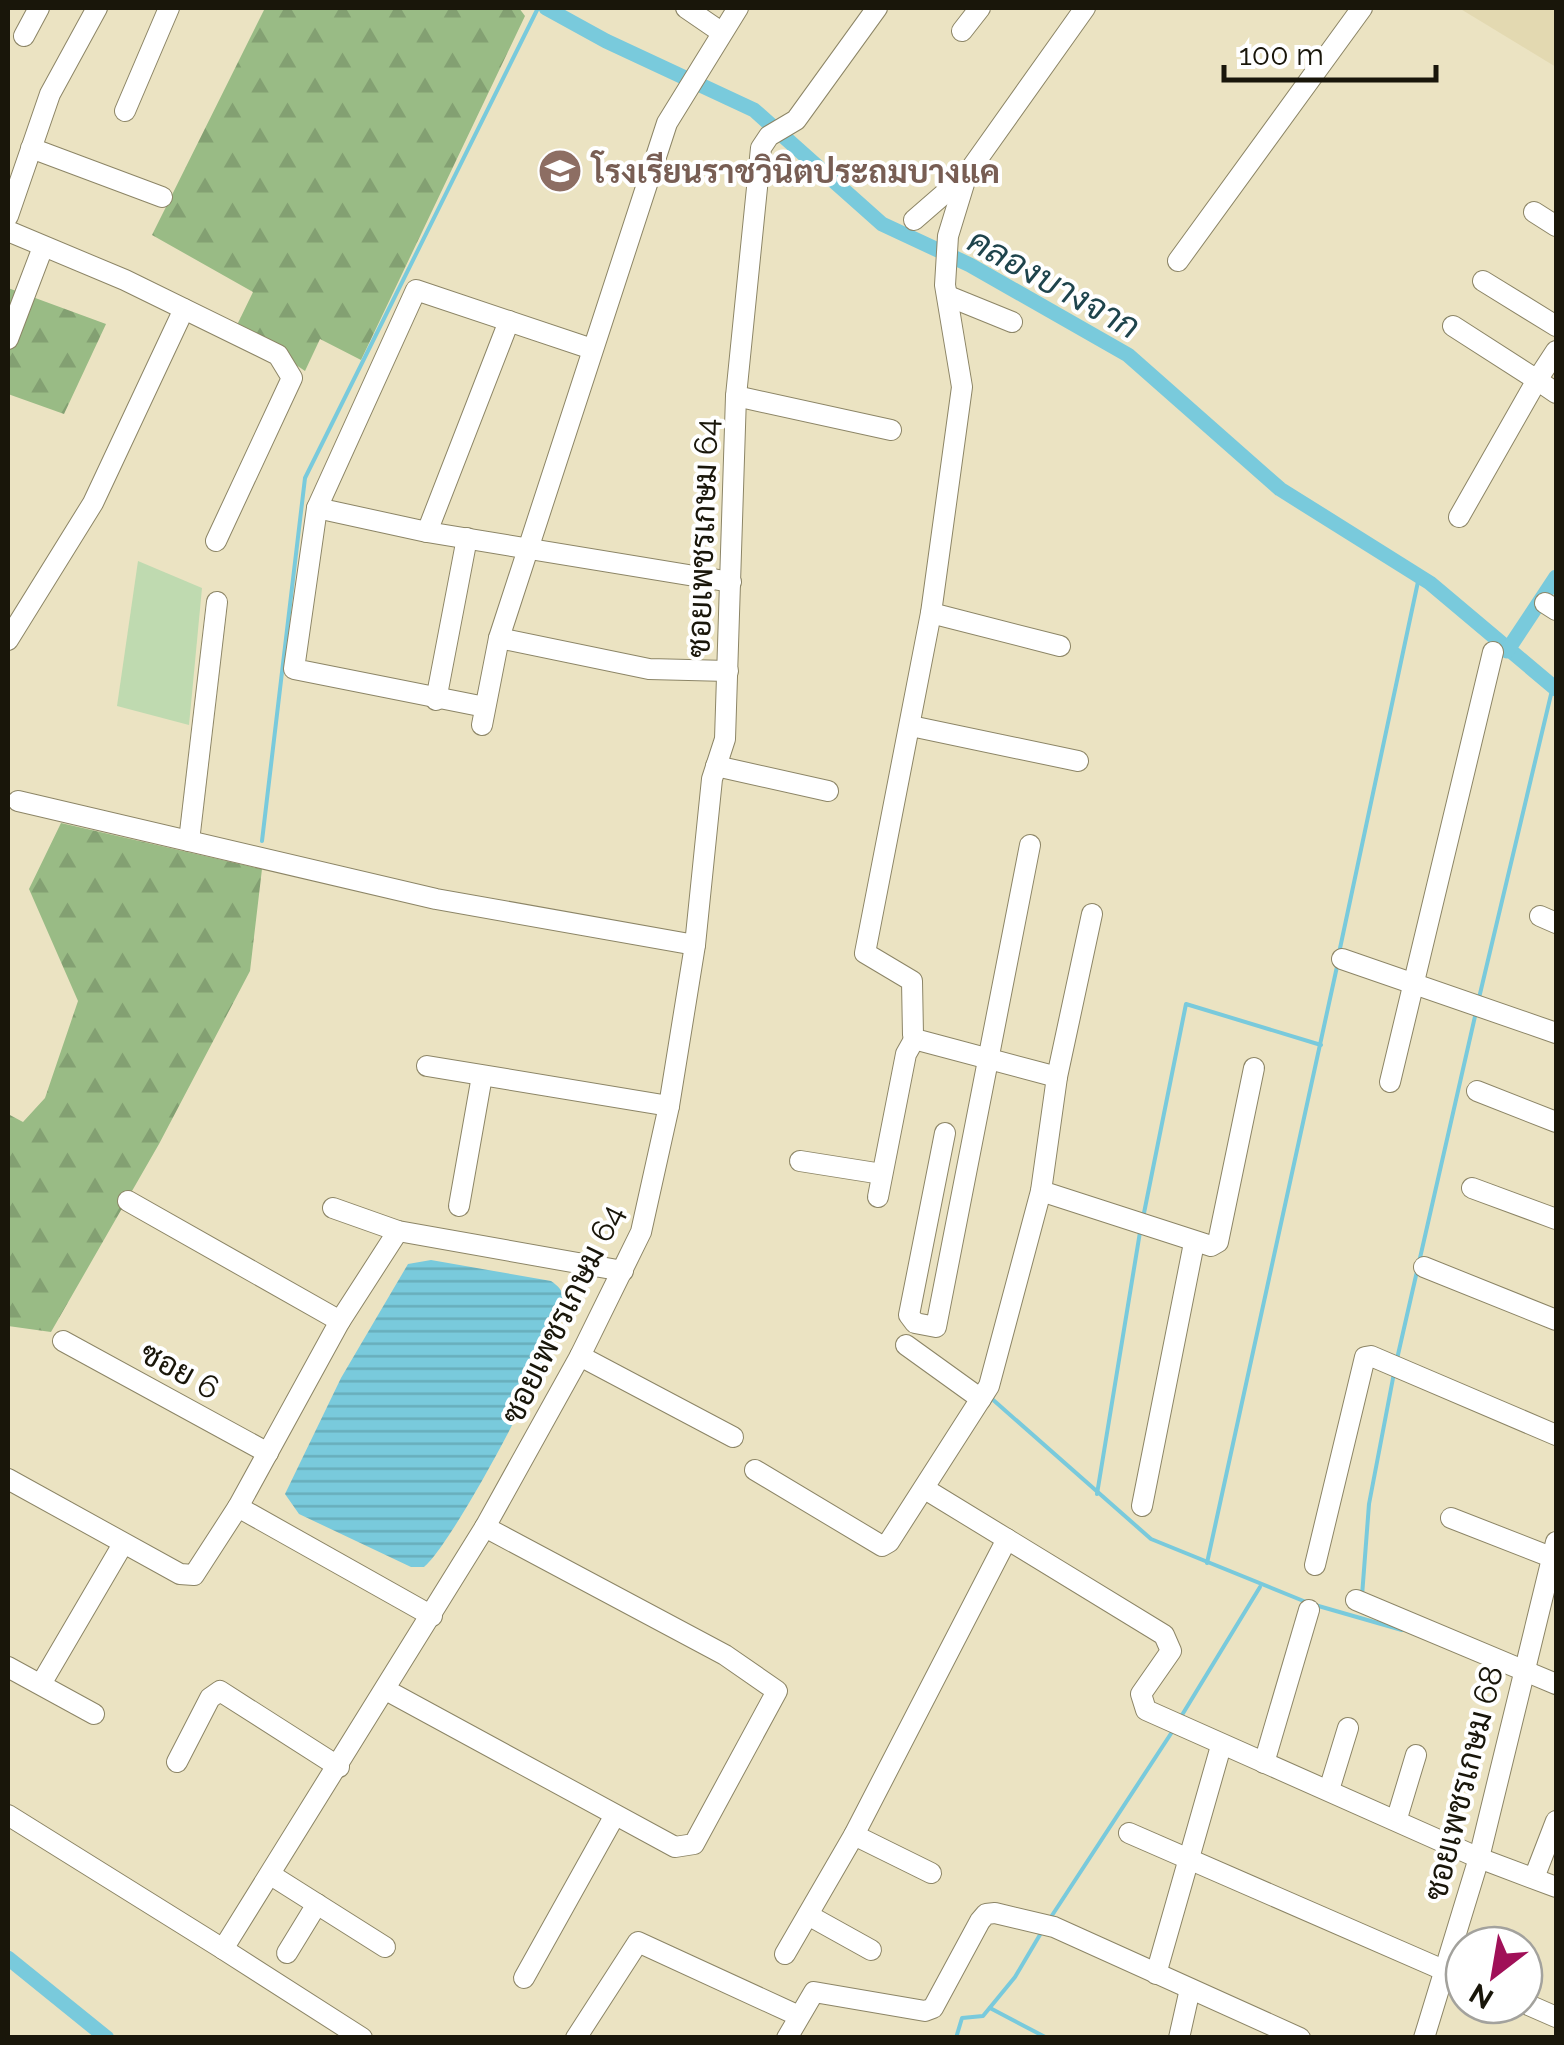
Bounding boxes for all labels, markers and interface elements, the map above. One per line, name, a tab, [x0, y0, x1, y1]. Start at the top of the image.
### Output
scale bar	[1224, 20, 1436, 82]
text: 100 m	[1239, 37, 1324, 72]
school or university icon: โรงเรียนราชวินิตประถมบางแค	[537, 148, 583, 194]
place label: โรงเรียนราชวินิตประถมบางแค	[590, 150, 1000, 190]
water label: คลองบางจาก	[961, 219, 1147, 347]
street label: ซอยเพชรเกษม 64	[679, 418, 725, 658]
street label: ซอยเพชรเกษม 64	[493, 1198, 631, 1430]
street label: ซอย 6	[134, 1333, 226, 1407]
street label: ซอยเพชรเกษม 68	[1416, 1662, 1510, 1904]
north arrow	[1444, 1925, 1544, 2025]
text: N	[1464, 1976, 1499, 2016]

